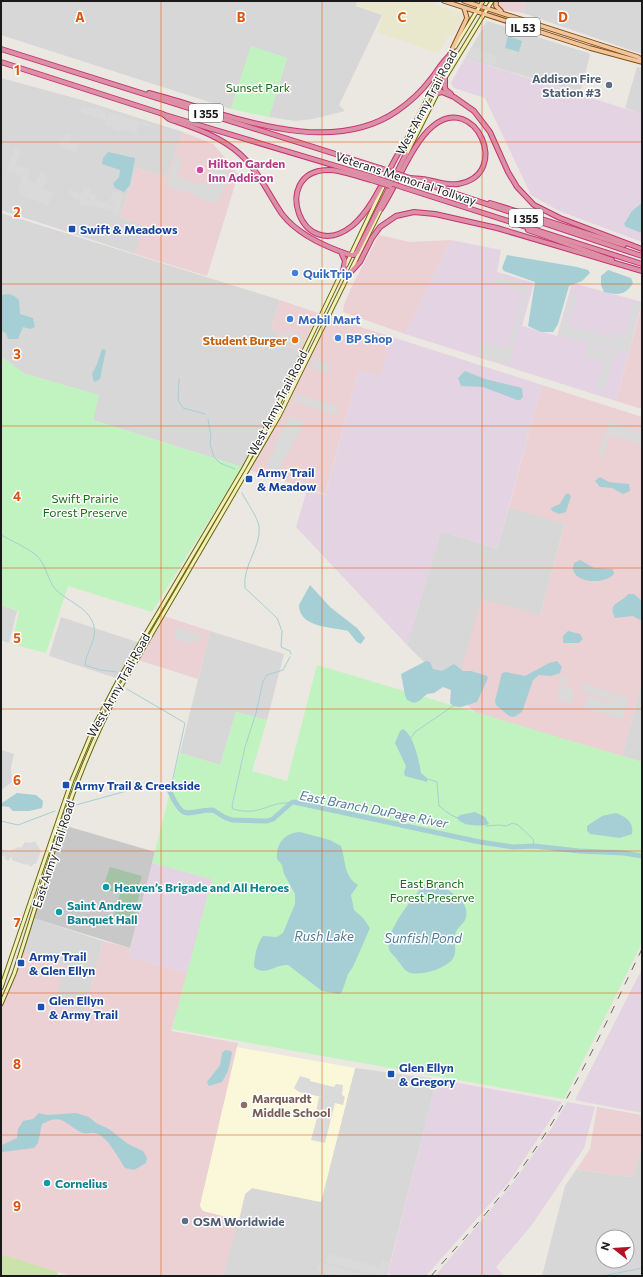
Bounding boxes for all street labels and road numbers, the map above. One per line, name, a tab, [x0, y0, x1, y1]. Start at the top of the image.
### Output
road number: IL 53	[506, 18, 540, 36]
street label: West Army Trail Road	[392, 47, 460, 157]
road number: I 355	[189, 104, 223, 122]
street label: Veterans Memorial Tollway	[334, 149, 478, 207]
road number: I 355	[509, 209, 543, 227]
street label: West Army Trail Road	[244, 348, 310, 458]
street label: West Army Trail Road	[84, 631, 152, 739]
street label: East Army Trail Road	[29, 798, 77, 909]

